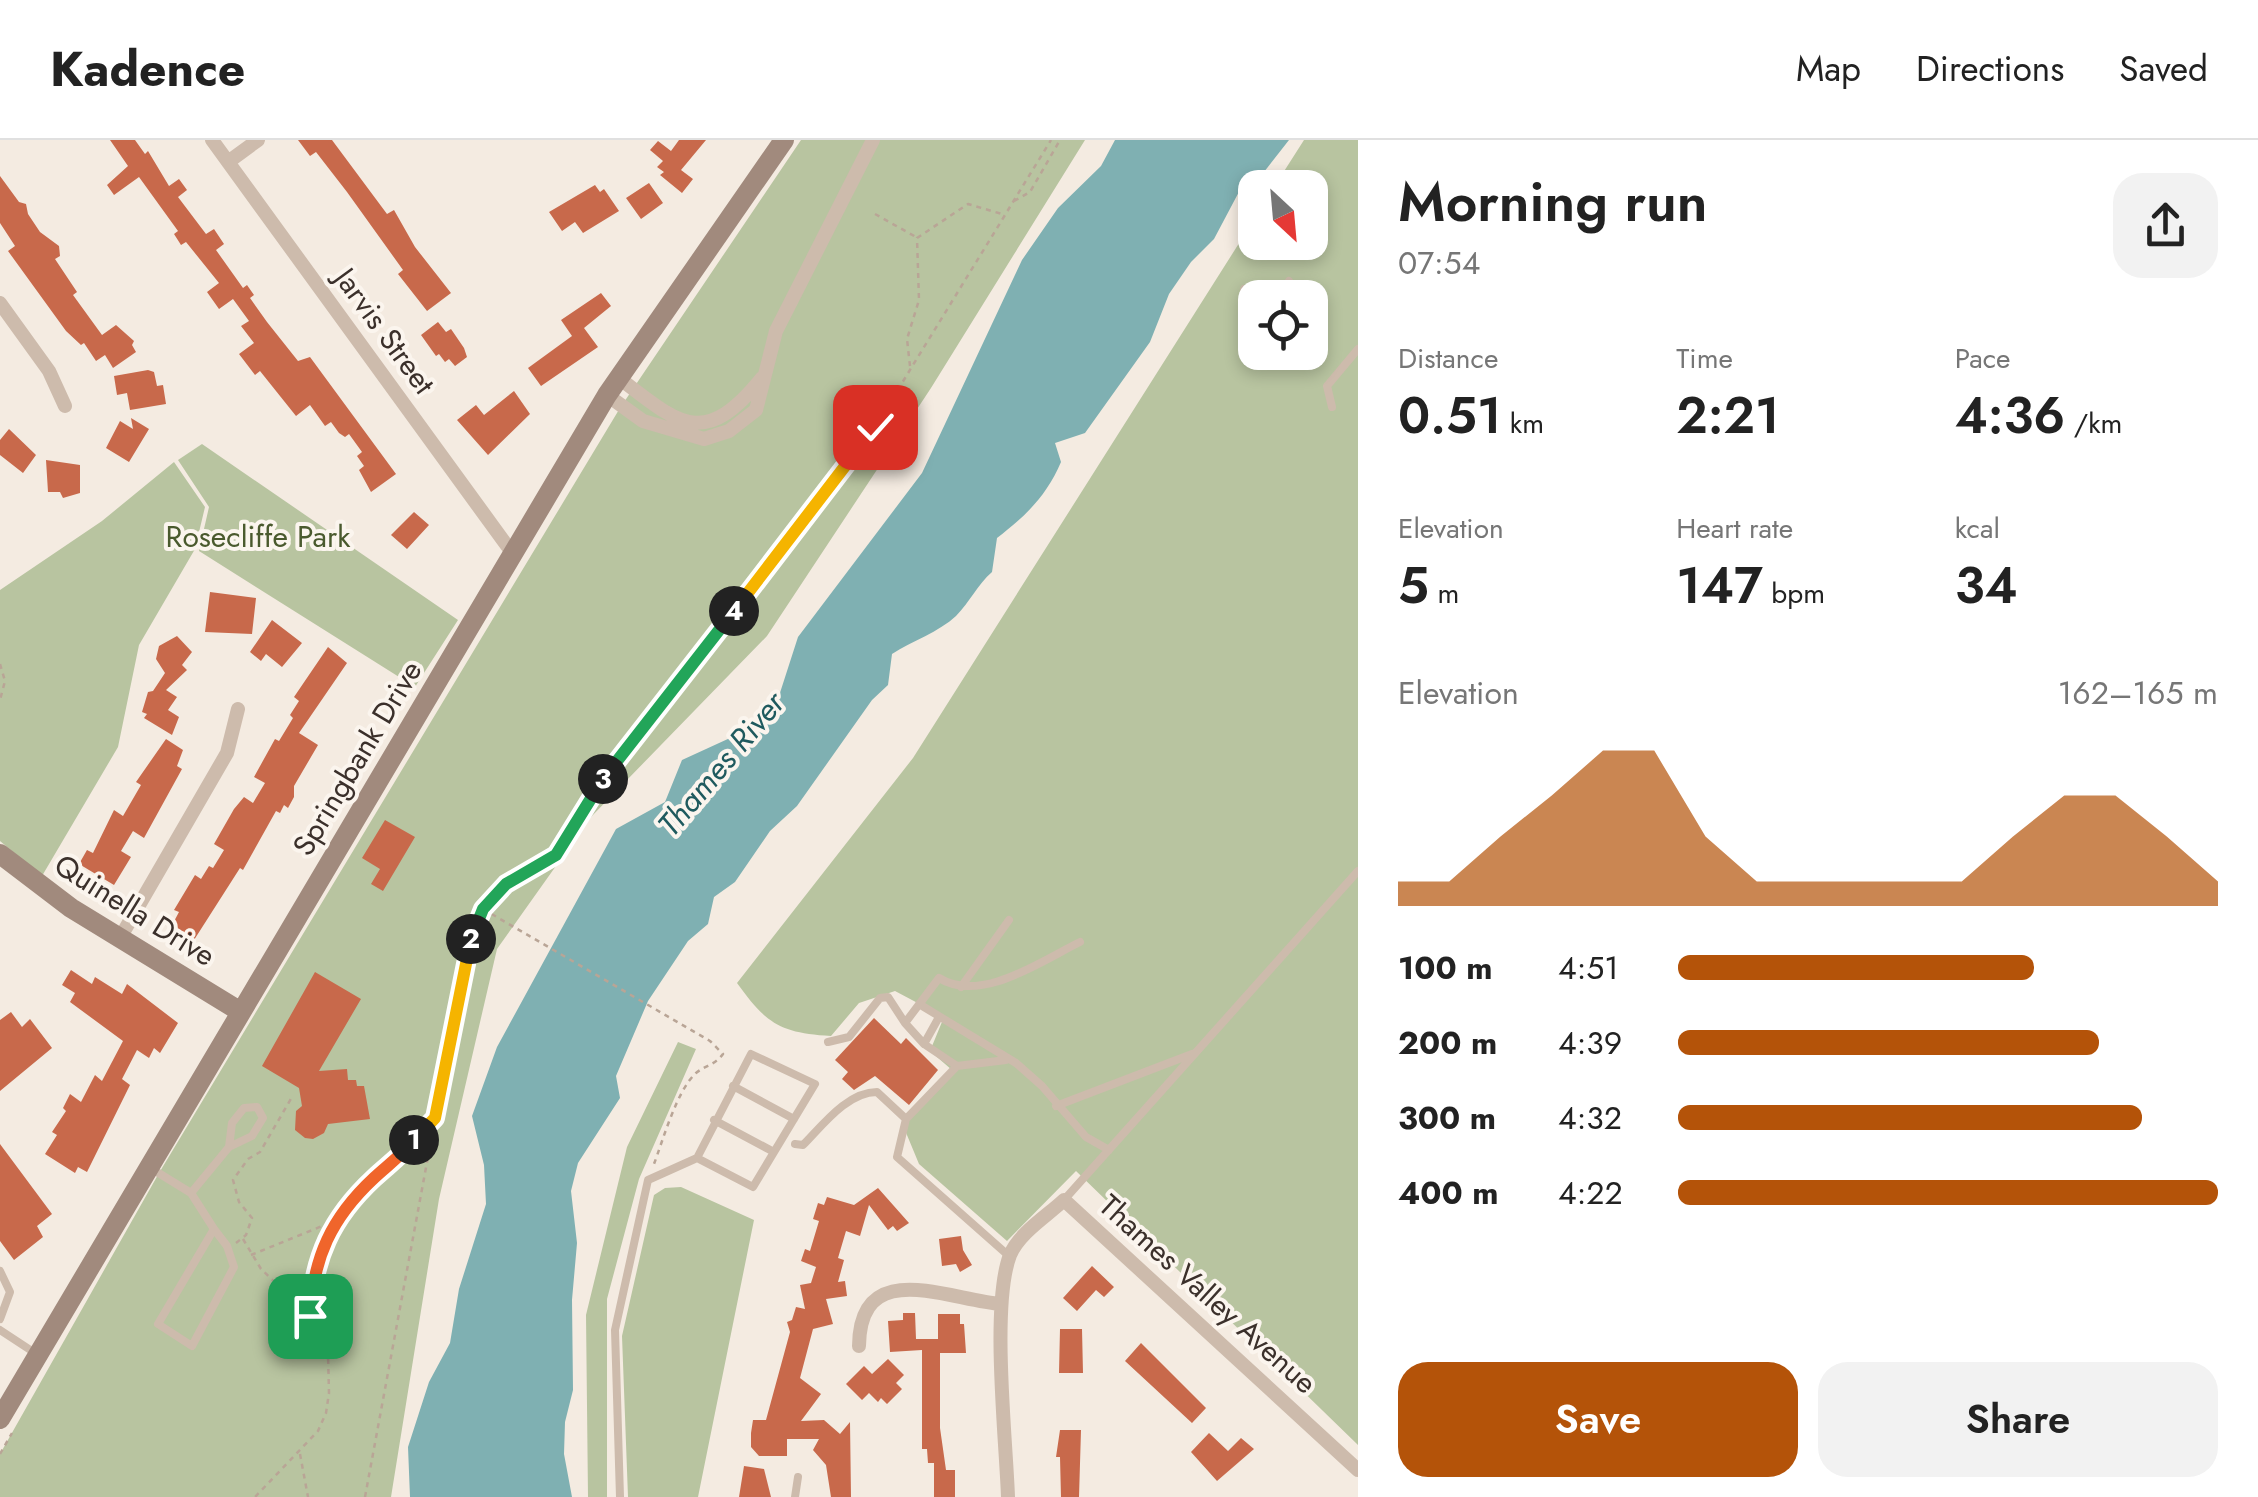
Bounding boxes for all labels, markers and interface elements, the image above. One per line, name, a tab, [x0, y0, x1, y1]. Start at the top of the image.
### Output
text: Kadence	[50, 35, 245, 104]
text: Map	[1796, 44, 1861, 94]
text: Directions	[1916, 44, 2064, 94]
text: Saved	[2119, 44, 2208, 94]
text: Morning run	[1398, 162, 1708, 242]
north arrow	[1238, 170, 1328, 260]
map controls	[1238, 170, 1328, 370]
button: share	[2113, 173, 2218, 278]
text: 07:54	[1398, 240, 1480, 286]
street label: Jarvis Street	[322, 256, 446, 404]
button: locate	[1238, 280, 1328, 370]
text: Distance	[1398, 338, 1498, 379]
text: Time	[1676, 338, 1733, 379]
text: Pace	[1955, 338, 2010, 379]
text: 0.51	[1398, 379, 1501, 452]
text: 2:21	[1676, 379, 1780, 452]
text: 4:36	[1955, 379, 2065, 452]
pin	[833, 385, 918, 470]
icon: check	[848, 400, 903, 455]
text: km	[1501, 403, 1544, 444]
text: /km	[2065, 403, 2122, 444]
text: Elevation	[1398, 508, 1504, 549]
text: Heart rate	[1676, 508, 1793, 549]
text: kcal	[1955, 508, 2000, 549]
park label: Rosecliffe Park	[166, 515, 351, 558]
text: 5	[1398, 549, 1429, 622]
text: 147	[1676, 549, 1763, 622]
text: 34	[1955, 549, 2018, 622]
text: m	[1429, 573, 1459, 614]
text: bpm	[1763, 573, 1825, 614]
pin: 4	[709, 586, 759, 636]
text: 4	[724, 590, 744, 631]
street label: Springbank Drive	[282, 652, 432, 864]
text: Elevation	[1398, 670, 1519, 716]
text: 162–165 m	[2058, 670, 2218, 716]
water label: Thames River	[647, 680, 797, 846]
pin: 3	[578, 754, 628, 804]
text: 3	[594, 758, 612, 799]
street label: Quinella Drive	[46, 843, 224, 977]
pin: 2	[446, 914, 496, 964]
text: 2	[462, 918, 480, 959]
text: 100 m	[1398, 945, 1493, 991]
text: 4:51	[1558, 945, 1619, 991]
text: 200 m	[1398, 1020, 1497, 1066]
text: 4:39	[1558, 1020, 1622, 1066]
text: 300 m	[1398, 1095, 1496, 1141]
text: 4:32	[1558, 1095, 1622, 1141]
pin: 1	[389, 1115, 439, 1165]
text: 1	[407, 1119, 421, 1160]
text: 400 m	[1398, 1170, 1499, 1216]
text: 4:22	[1558, 1170, 1623, 1216]
street label: Thames Valley Avenue	[1090, 1184, 1326, 1404]
pin	[268, 1274, 353, 1359]
icon: arrive	[283, 1289, 338, 1344]
button: Save	[1398, 1362, 1798, 1477]
button: Share	[1818, 1362, 2218, 1477]

